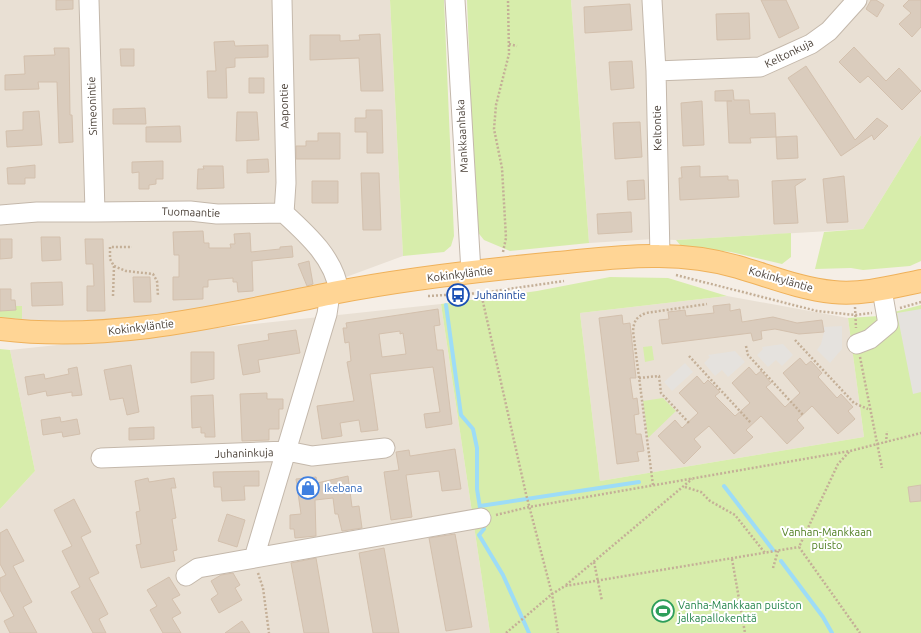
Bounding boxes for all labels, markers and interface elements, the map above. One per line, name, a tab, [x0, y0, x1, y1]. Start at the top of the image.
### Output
street label: Keltonkuja	[763, 36, 815, 70]
street label: Simeonintie	[85, 76, 99, 136]
street label: Aapontie	[278, 83, 290, 129]
street label: Mankkaanhaka	[454, 99, 470, 173]
street label: Keltontie	[651, 105, 663, 151]
street label: Tuomaantie	[161, 205, 221, 219]
street label: Kokinkyläntie	[426, 264, 494, 284]
street label: Kokinkyläntie	[747, 264, 815, 294]
bus stop icon: Juhanintie	[445, 282, 471, 308]
place label: Juhanintie	[474, 289, 526, 301]
street label: Kokinkyläntie	[107, 317, 175, 337]
street label: Juhaninkuja	[214, 446, 274, 460]
shop icon: Ikebana	[295, 475, 321, 501]
place label: Ikebana	[324, 482, 362, 494]
park label: Vanhan-Mankkaan puisto	[782, 526, 872, 551]
sports icon: Vanha-Mankkaan puiston jalkapallokenttä	[650, 598, 676, 624]
place label: Vanha-Mankkaan puiston jalkapallokenttä	[677, 599, 802, 624]

